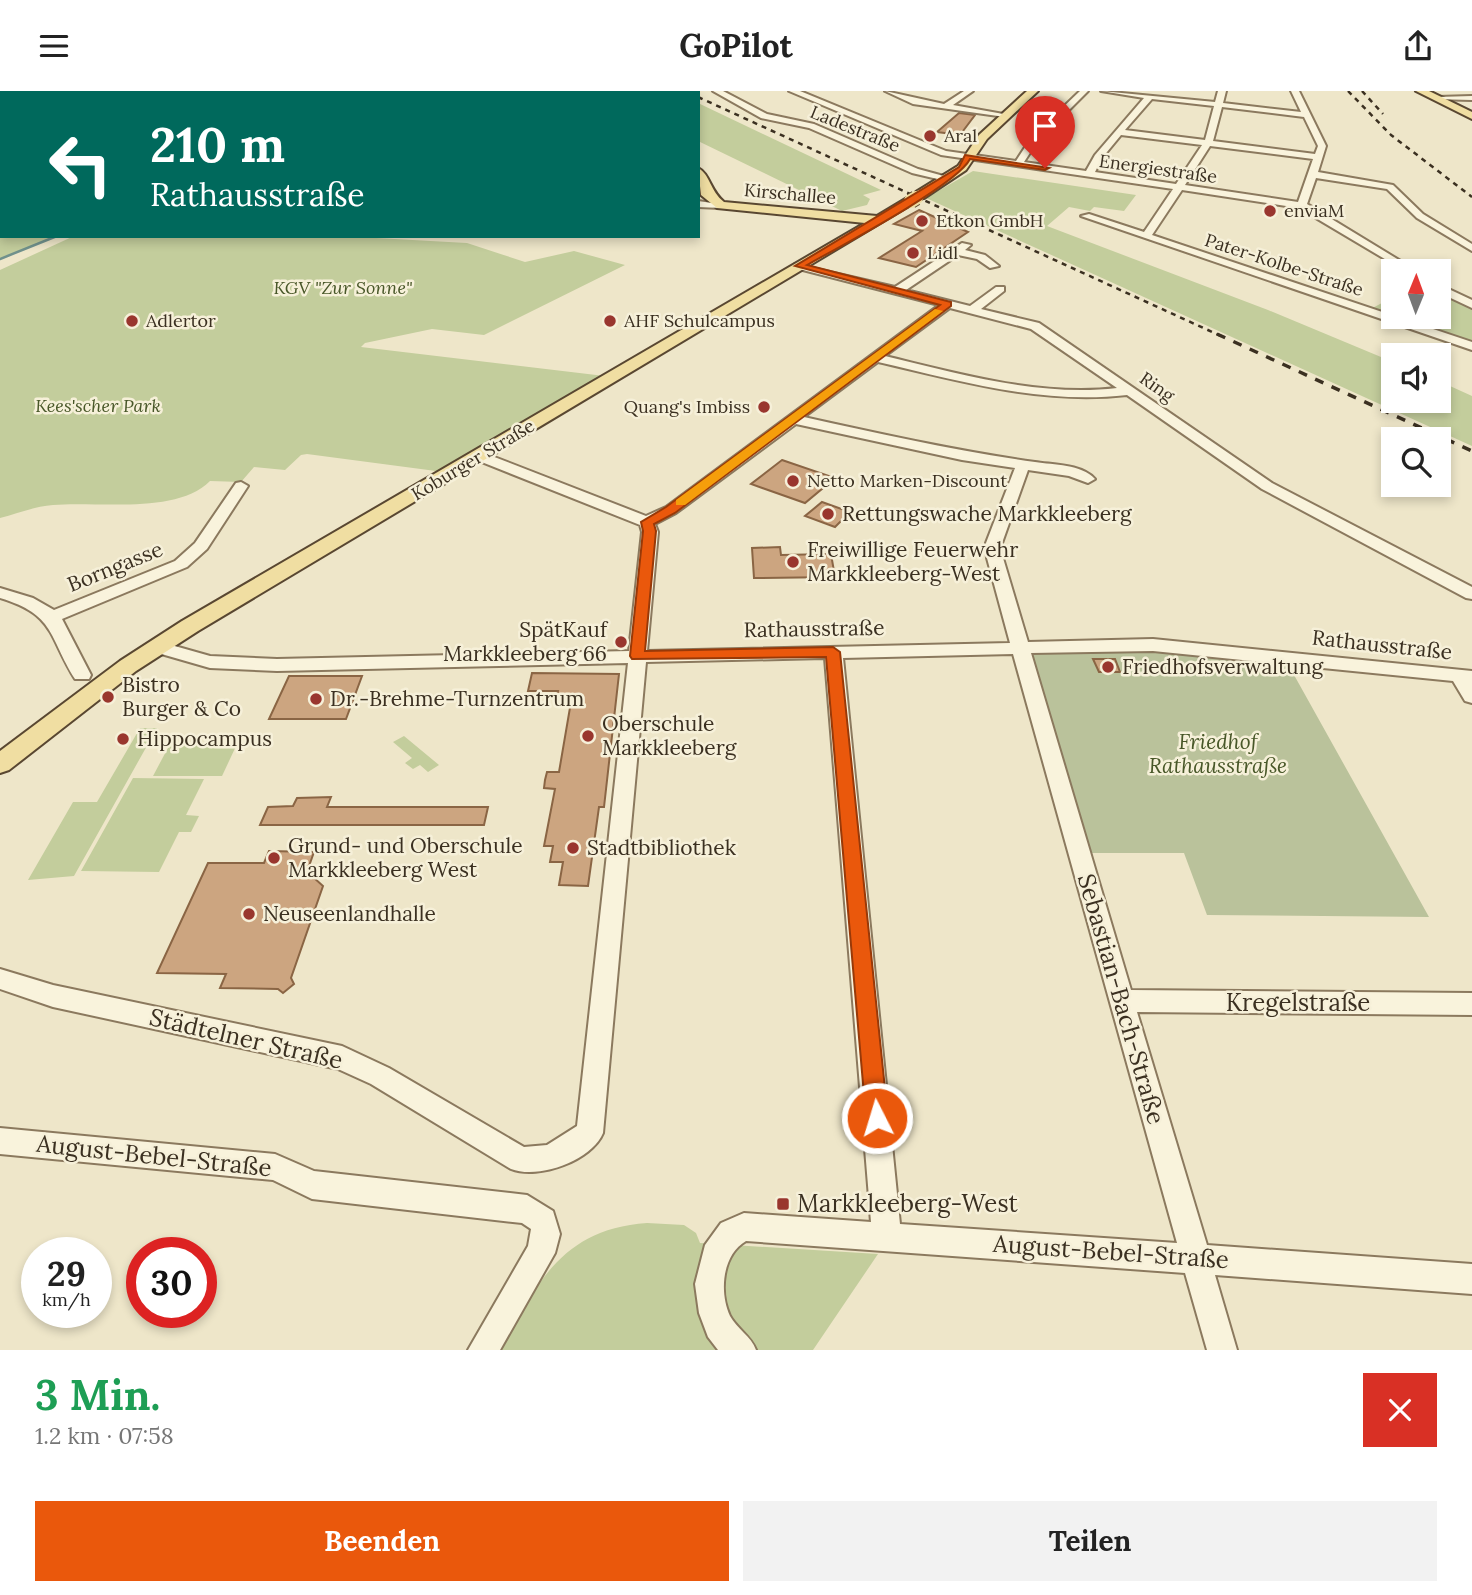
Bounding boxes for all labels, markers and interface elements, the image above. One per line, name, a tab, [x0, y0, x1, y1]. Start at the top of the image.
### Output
text: GoPilot	[679, 25, 793, 66]
icon: menu	[35, 27, 73, 65]
icon: share	[1399, 27, 1437, 65]
pin	[1015, 96, 1075, 168]
street label: Ladestraße	[807, 100, 904, 157]
icon: arrive	[1026, 107, 1064, 145]
text: 210 m	[150, 113, 285, 175]
icon: left	[35, 119, 126, 210]
place label: Aral	[943, 124, 977, 147]
marker: Aral	[922, 128, 938, 144]
street label: Energiestraße	[1098, 149, 1219, 188]
text: Rathausstraße	[150, 174, 365, 215]
street label: Kirschallee	[743, 178, 837, 209]
place label: enviaM	[1284, 199, 1344, 222]
marker: enviaM	[1262, 203, 1278, 219]
place label: Etkon GmbH	[936, 209, 1044, 232]
marker: Etkon GmbH	[914, 213, 930, 229]
street label: Pater-Kolbe-Straße	[1202, 228, 1366, 301]
place label: Lidl	[927, 241, 958, 264]
marker: Lidl	[905, 245, 921, 261]
north arrow	[1381, 259, 1451, 329]
map controls	[1381, 259, 1451, 497]
park label: KGV "Zur Sonne"	[274, 276, 412, 299]
place label: Adlertor	[145, 309, 216, 332]
place label: AHF Schulcampus	[623, 309, 775, 332]
marker: Adlertor	[124, 313, 140, 329]
marker: AHF Schulcampus	[602, 313, 618, 329]
button: sound	[1381, 343, 1451, 413]
street label: Ring	[1135, 366, 1180, 407]
park label: Kees'scher Park	[35, 394, 161, 417]
place label: Quang's Imbiss	[624, 395, 750, 418]
marker: Quang's Imbiss	[756, 399, 772, 415]
street label: Koburger Straße	[407, 414, 539, 505]
button: search	[1381, 427, 1451, 497]
place label: Netto Marken-Discount	[807, 469, 1007, 492]
marker: Netto Marken-Discount	[785, 473, 801, 489]
place label: Rettungswache Markkleeberg	[842, 500, 1132, 527]
marker: Rettungswache Markkleeberg	[820, 506, 836, 522]
street label: Borngasse	[63, 535, 166, 598]
place label: Freiwillige Feuerwehr Markkleeberg-West	[807, 536, 1018, 587]
marker: Freiwillige Feuerwehr Markkleeberg-West	[785, 554, 801, 570]
street label: Rathausstraße	[743, 614, 885, 643]
place label: SpätKauf Markkleeberg 66	[443, 616, 609, 667]
street label: Rathausstraße	[1311, 624, 1454, 665]
marker: SpätKauf Markkleeberg 66	[613, 634, 629, 650]
place label: Friedhofsverwaltung	[1122, 653, 1323, 680]
marker: Friedhofsverwaltung	[1100, 659, 1116, 675]
place label: Bistro Burger & Co	[122, 671, 241, 722]
place label: Dr.-Brehme-Turnzentrum	[330, 685, 585, 712]
marker: Bistro Burger & Co	[100, 689, 116, 705]
marker: Dr.-Brehme-Turnzentrum	[308, 691, 324, 707]
place label: Oberschule Markkleeberg	[602, 710, 737, 761]
place label: Hippocampus	[137, 725, 272, 752]
marker: Oberschule Markkleeberg	[580, 728, 596, 744]
park label: Friedhof Rathausstraße	[1149, 728, 1287, 779]
marker: Hippocampus	[115, 731, 131, 747]
place label: Grund- und Oberschule Markkleeberg West	[288, 832, 523, 883]
place label: Stadtbibliothek	[587, 834, 737, 861]
marker: Stadtbibliothek	[565, 840, 581, 856]
marker: Grund- und Oberschule Markkleeberg West	[266, 850, 282, 866]
street label: Sebastian-Bach-Straße	[1071, 870, 1172, 1128]
place label: Neuseenlandhalle	[263, 900, 436, 927]
marker: Neuseenlandhalle	[241, 906, 257, 922]
street label: Kregelstraße	[1226, 987, 1370, 1018]
street label: Städtelner Straße	[147, 1001, 346, 1076]
position arrow	[840, 1081, 914, 1155]
street label: August-Bebel-Straße	[34, 1128, 273, 1183]
place label: Markkleeberg-West	[797, 1188, 1018, 1219]
marker: Markkleeberg-West	[775, 1196, 791, 1212]
street label: August-Bebel-Straße	[991, 1228, 1230, 1275]
speed limit sign: 30	[126, 1237, 217, 1328]
text: 29	[47, 1251, 86, 1296]
text: km/h	[42, 1288, 91, 1311]
text: 3 Min.	[35, 1368, 160, 1422]
button: close	[1363, 1373, 1437, 1447]
text: 1.2 km · 07:58	[35, 1421, 174, 1450]
button: Beenden	[35, 1501, 729, 1581]
button: Teilen	[743, 1501, 1437, 1581]

